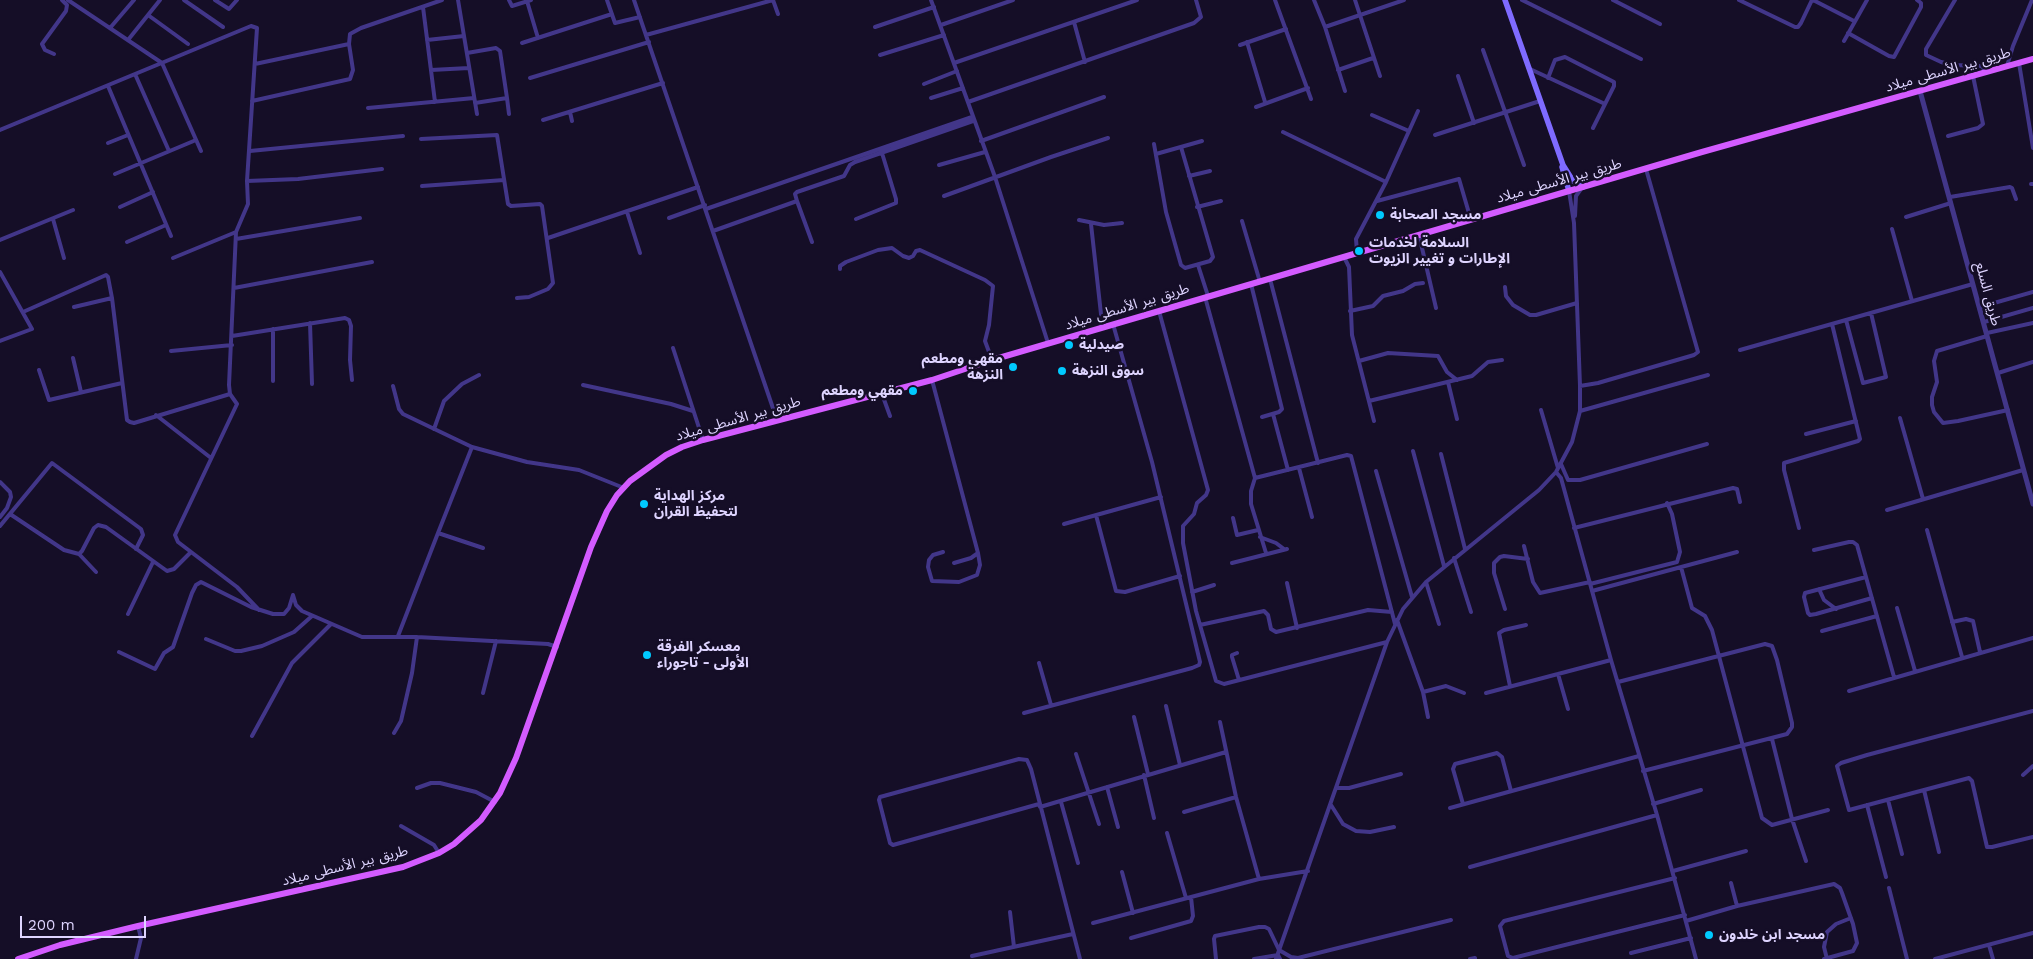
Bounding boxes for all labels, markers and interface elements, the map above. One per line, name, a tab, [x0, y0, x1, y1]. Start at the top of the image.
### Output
street label: طريق بير الأسطى ميلاد	[1884, 44, 2012, 96]
street label: طريق بير الأسطى ميلاد	[1495, 155, 1623, 207]
place label: مسجد الصحابة	[1390, 207, 1481, 223]
marker: مسجد الصحابة	[1374, 209, 1386, 221]
place label: السلامة لخدمات الإطارات و تغيير الزيوت	[1369, 235, 1510, 268]
marker: السلامة لخدمات الإطارات و تغيير الزيوت	[1353, 245, 1365, 257]
street label: طريق السلع	[1971, 260, 2005, 328]
street label: طريق بير الأسطى ميلاد	[1063, 280, 1191, 334]
place label: صيدلية	[1079, 337, 1124, 353]
marker: صيدلية	[1063, 339, 1075, 351]
place label: مقهى ومطعم النزهة	[921, 351, 1003, 384]
marker: مقهى ومطعم النزهة	[1007, 361, 1019, 373]
place label: سوق النزهة	[1072, 363, 1144, 379]
marker: سوق النزهة	[1056, 365, 1068, 377]
place label: مقهي ومطعم	[821, 383, 903, 399]
marker: مقهي ومطعم	[907, 385, 919, 397]
street label: طريق بير الأسطى ميلاد	[674, 393, 802, 445]
place label: مركز الهداية لتحفيظ القران	[654, 488, 738, 520]
marker: مركز الهداية لتحفيظ القران	[638, 498, 650, 510]
place label: معسكر الفرقة الأولى - تاجوراء	[657, 639, 749, 672]
marker: معسكر الفرقة الأولى - تاجوراء	[641, 649, 653, 661]
street label: طريق بير الأسطى ميلاد	[280, 842, 410, 890]
scale bar	[22, 906, 149, 938]
text: 200 m	[28, 916, 75, 934]
place label: مسجد ابن خلدون	[1719, 927, 1825, 943]
marker: مسجد ابن خلدون	[1703, 929, 1715, 941]

